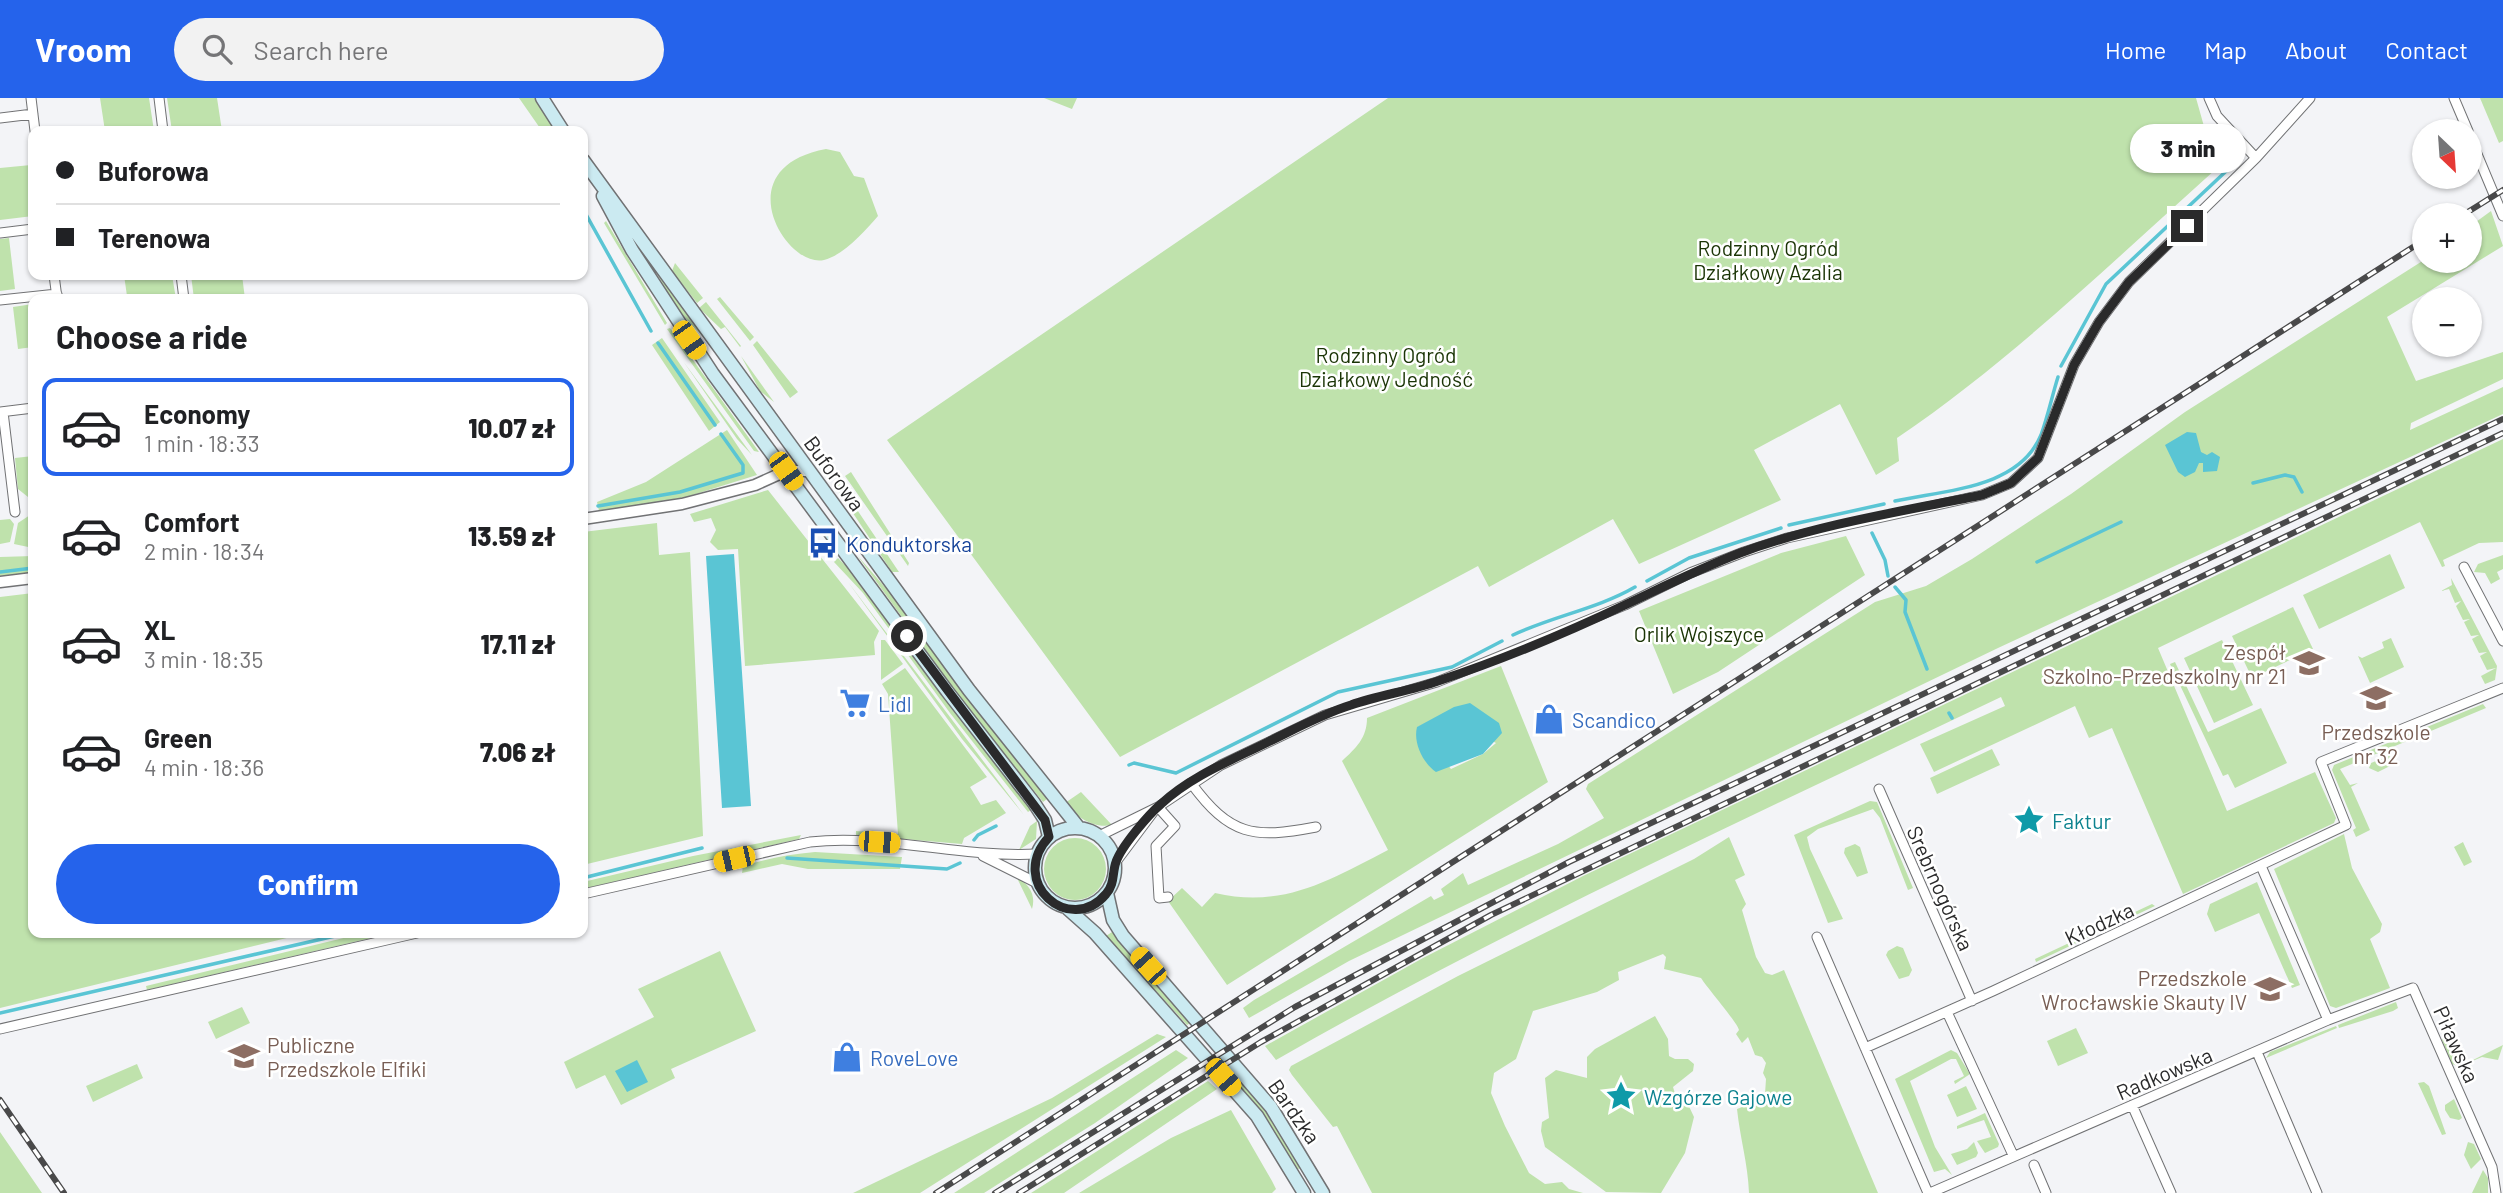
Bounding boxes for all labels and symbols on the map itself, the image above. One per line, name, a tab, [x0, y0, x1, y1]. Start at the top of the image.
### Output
north arrow	[2412, 119, 2482, 189]
callout: 3 min	[2129, 124, 2245, 174]
route end	[2171, 210, 2203, 242]
park label: Rodzinny Ogród Działkowy Azalia	[1693, 235, 1843, 284]
car	[669, 317, 710, 363]
park label: Rodzinny Ogród Działkowy Jedność	[1299, 342, 1473, 391]
street label: Buforowa	[800, 431, 870, 515]
car	[766, 448, 807, 494]
bus stop icon: Konduktorska	[806, 526, 840, 560]
place label: Konduktorska	[846, 531, 972, 556]
route start	[891, 620, 923, 652]
park label: Orlik Wojszyce	[1634, 621, 1764, 646]
place label: Zespół Szkolno-Przedszkolny nr 21	[2043, 639, 2286, 688]
school or university icon: Zespół Szkolno-Przedszkolny nr 21	[2292, 646, 2326, 680]
school or university icon: Przedszkole nr 32	[2359, 681, 2393, 715]
supermarket icon: Lidl	[838, 686, 872, 720]
place label: Lidl	[878, 691, 912, 716]
shop icon: Scandico	[1532, 702, 1566, 736]
place label: Scandico	[1572, 707, 1656, 732]
place label: Przedszkole nr 32	[2321, 719, 2431, 768]
place icon: Faktur	[2012, 803, 2046, 837]
place label: Faktur	[2052, 808, 2111, 833]
street label: Srebrnogórska	[1902, 822, 1980, 954]
car	[858, 830, 901, 854]
car	[712, 844, 757, 874]
street label: Kłodzka	[2060, 896, 2138, 950]
car	[1127, 943, 1170, 989]
place label: Przedszkole Wrocławskie Skauty IV	[2041, 965, 2247, 1014]
school or university icon: Przedszkole Wrocławskie Skauty IV	[2253, 972, 2287, 1006]
street label: Piławska	[2429, 1002, 2485, 1086]
place label: Publiczne Przedszkole Elfiki	[267, 1032, 427, 1081]
school or university icon: Publiczne Przedszkole Elfiki	[227, 1039, 261, 1073]
shop icon: RoveLove	[830, 1040, 864, 1074]
street label: Radkowska	[2112, 1042, 2216, 1104]
place label: RoveLove	[870, 1045, 958, 1070]
car	[1202, 1054, 1245, 1100]
street label: Bardzka	[1264, 1074, 1326, 1148]
place icon: Wzgórze Gajowe	[1604, 1079, 1638, 1113]
place label: Wzgórze Gajowe	[1644, 1084, 1792, 1109]

